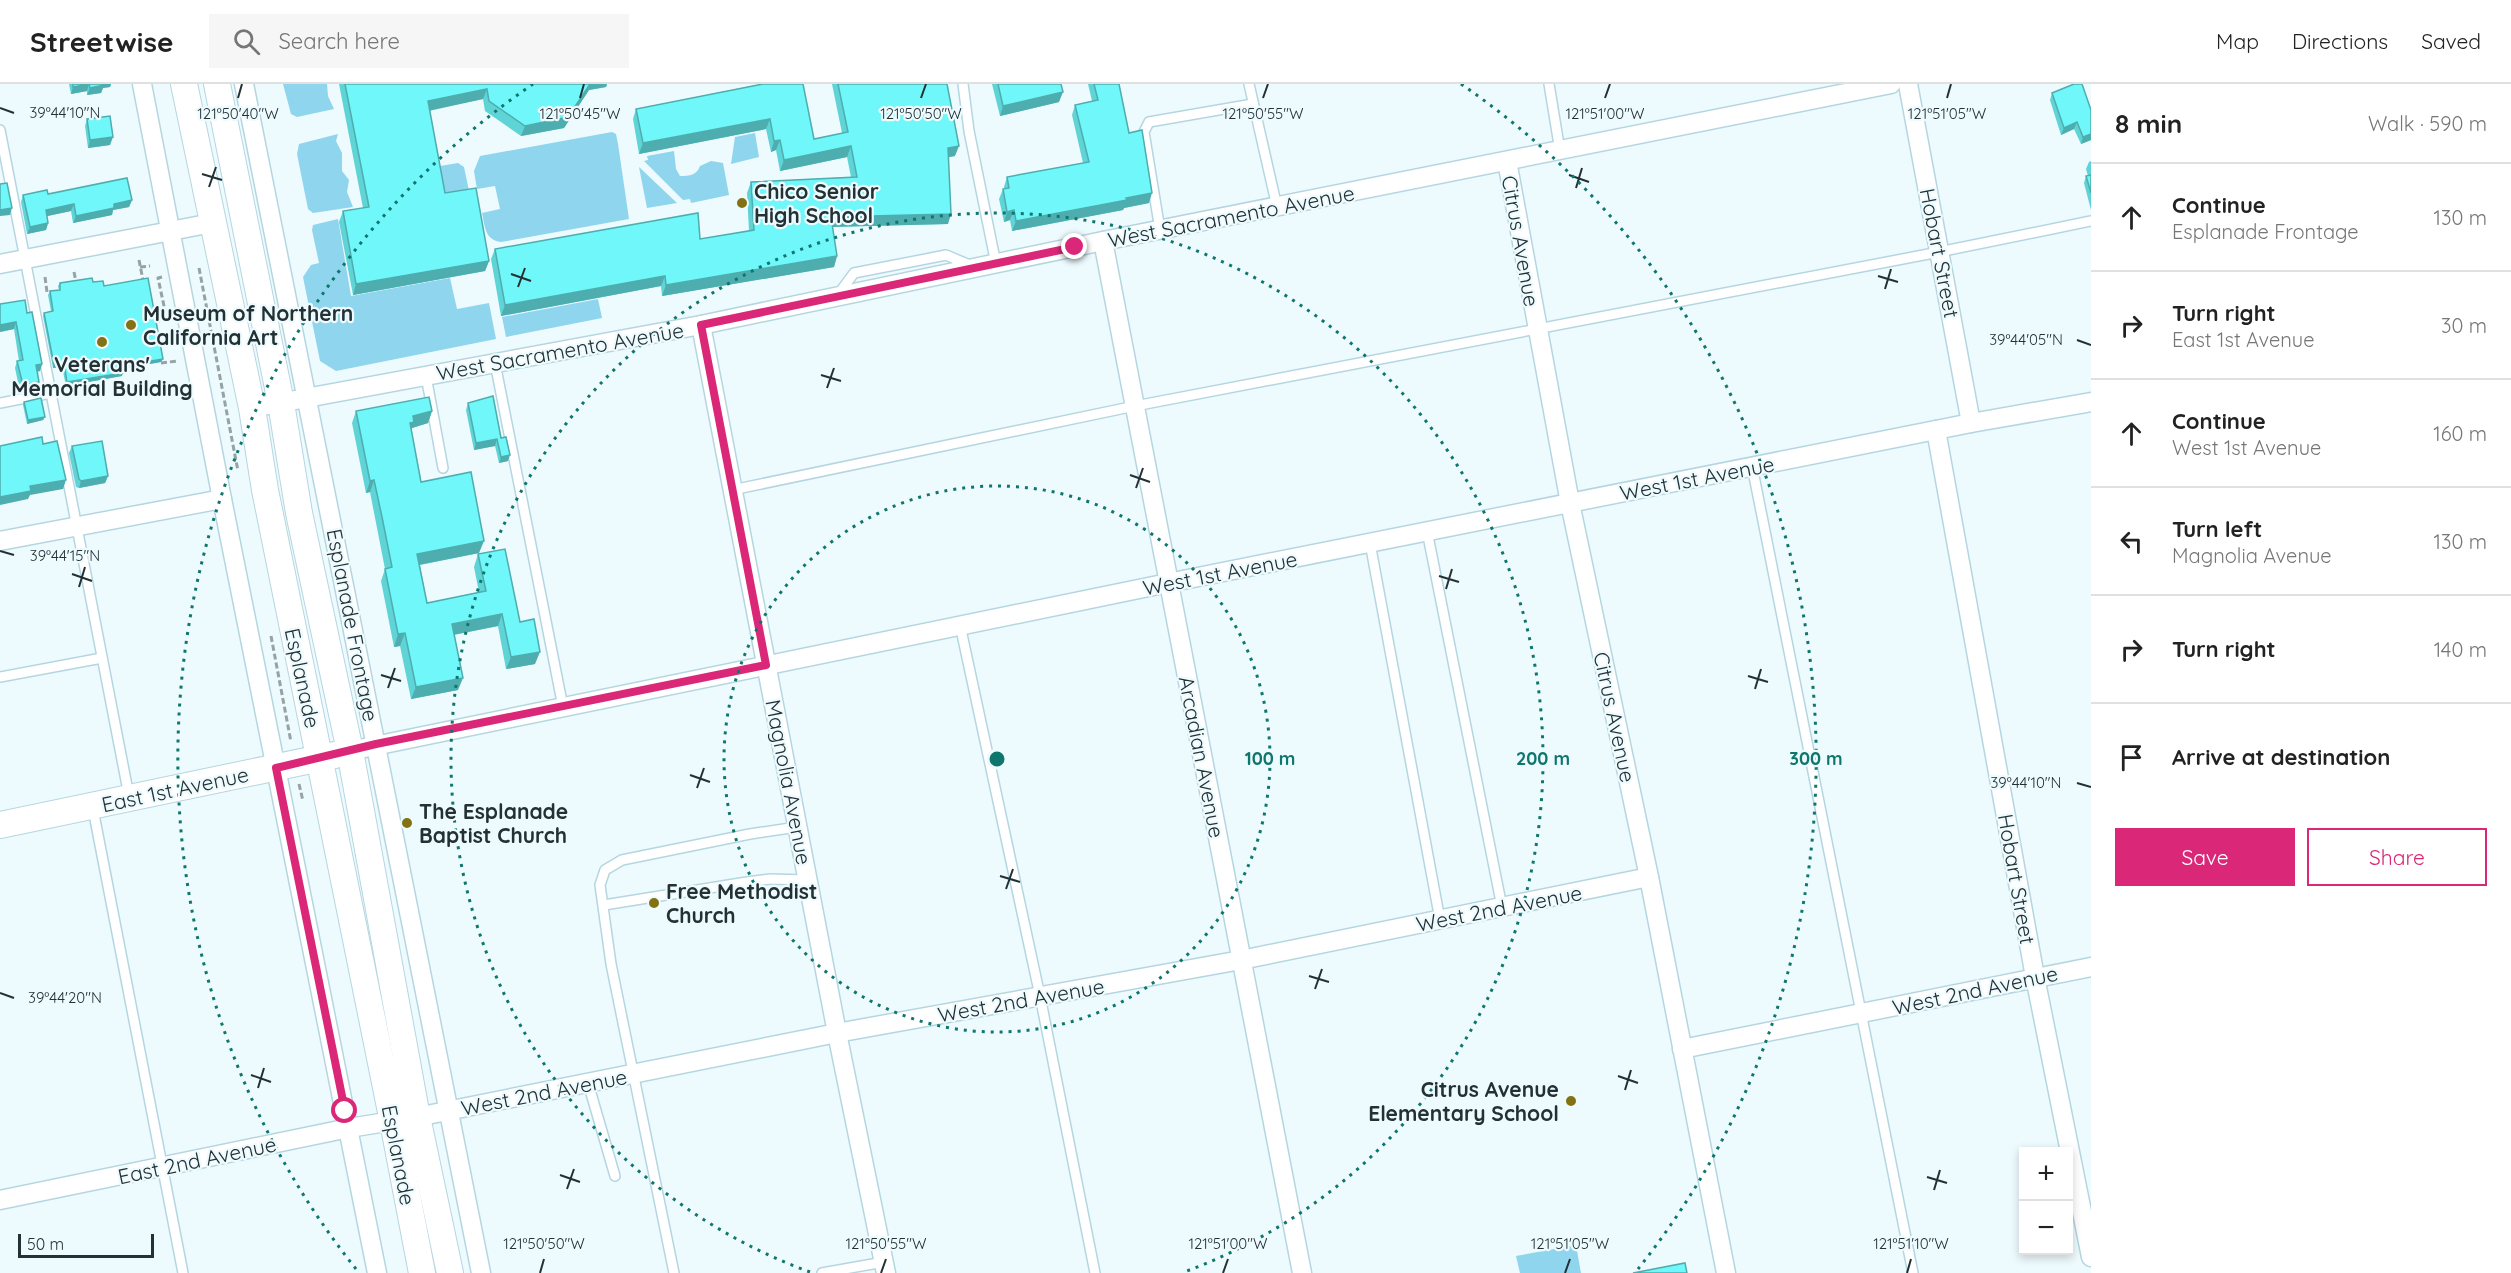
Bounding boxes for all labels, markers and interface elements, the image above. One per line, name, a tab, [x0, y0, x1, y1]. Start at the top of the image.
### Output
search box	[209, 14, 629, 68]
text: Streetwise	[30, 24, 173, 59]
icon: search	[230, 25, 263, 58]
text: Search here	[278, 27, 400, 55]
text: Map	[2216, 28, 2259, 54]
text: Directions	[2292, 28, 2388, 54]
text: Saved	[2421, 28, 2481, 54]
text: 39°44'10"N	[29, 103, 101, 122]
text: 121°50'40"W	[197, 104, 279, 123]
text: 121°50'45"W	[540, 104, 621, 123]
text: 121°50'50"W	[880, 104, 962, 123]
text: 121°50'55"W	[1223, 104, 1304, 123]
text: 121°51'00"W	[1565, 104, 1645, 123]
text: 121°51'05"W	[1908, 104, 1987, 123]
text: 8 min	[2115, 107, 2182, 140]
text: Walk · 590 m	[2368, 111, 2487, 136]
street label: Citrus Avenue	[1497, 173, 1545, 309]
place label: Chico Senior High School	[754, 178, 879, 228]
street label: West Sacramento Avenue	[1105, 179, 1357, 253]
street label: Hobart Street	[1915, 186, 1965, 320]
text: Continue	[2172, 191, 2266, 219]
marker: Chico Senior High School	[735, 196, 749, 210]
icon: ahead	[2115, 201, 2148, 234]
text: 130 m	[2434, 205, 2487, 230]
text: Esplanade Frontage	[2172, 219, 2358, 244]
route end	[1061, 233, 1087, 259]
text: Turn right	[2172, 299, 2276, 327]
place label: Museum of Northern California Art	[143, 300, 353, 350]
icon: right	[2115, 309, 2148, 342]
text: 30 m	[2441, 313, 2487, 338]
street label: West Sacramento Avenue	[434, 316, 686, 386]
marker: Museum of Northern California Art	[124, 318, 138, 332]
text: East 1st Avenue	[2172, 327, 2315, 352]
text: 39°44'05"N	[1989, 330, 2063, 349]
marker: Veterans' Memorial Building	[95, 335, 109, 349]
place label: Veterans' Memorial Building	[11, 351, 193, 401]
text: Continue	[2172, 407, 2266, 435]
icon: ahead	[2115, 417, 2148, 450]
text: 160 m	[2433, 421, 2487, 446]
text: West 1st Avenue	[2172, 435, 2321, 460]
street label: West 1st Avenue	[1618, 450, 1776, 506]
text: Turn left	[2172, 515, 2262, 543]
icon: left	[2115, 525, 2148, 558]
street label: Esplanade Frontage	[322, 526, 384, 724]
text: 130 m	[2434, 529, 2487, 554]
text: Magnolia Avenue	[2172, 543, 2332, 568]
street label: West 1st Avenue	[1141, 545, 1299, 601]
text: 39°44'15"N	[30, 546, 100, 565]
street label: Esplanade	[280, 626, 326, 730]
icon: right	[2115, 633, 2148, 666]
text: Turn right	[2172, 635, 2276, 663]
text: 140 m	[2434, 637, 2487, 662]
street label: Citrus Avenue	[1588, 649, 1642, 785]
street label: Arcadian Avenue	[1174, 674, 1230, 840]
street label: Magnolia Avenue	[760, 697, 818, 867]
icon: arrive	[2115, 741, 2148, 774]
text: Arrive at destination	[2172, 743, 2390, 771]
text: 100 m	[1245, 747, 1295, 770]
text: 200 m	[1516, 747, 1570, 770]
text: 300 m	[1789, 747, 1843, 770]
centre of rings	[987, 749, 1007, 769]
street label: East 1st Avenue	[99, 761, 251, 817]
text: 39°44'10"N	[1990, 773, 2062, 792]
place label: The Esplanade Baptist Church	[419, 798, 568, 848]
street label: Hobart Street	[1993, 812, 2041, 946]
marker: The Esplanade Baptist Church	[400, 816, 414, 830]
button: Save	[2115, 828, 2295, 886]
button: Share	[2307, 828, 2487, 886]
place label: Free Methodist Church	[666, 878, 817, 928]
street label: West 2nd Avenue	[1414, 879, 1584, 937]
marker: Free Methodist Church	[647, 896, 661, 910]
street label: West 2nd Avenue	[1890, 960, 2060, 1020]
street label: West 2nd Avenue	[936, 973, 1106, 1027]
text: 39°44'20"N	[28, 988, 102, 1007]
street label: West 2nd Avenue	[459, 1063, 629, 1121]
place label: Citrus Avenue Elementary School	[1368, 1076, 1559, 1126]
marker: Citrus Avenue Elementary School	[1564, 1094, 1578, 1108]
route start	[331, 1097, 357, 1123]
street label: Esplanade	[377, 1103, 421, 1207]
street label: East 2nd Avenue	[115, 1131, 279, 1189]
map controls	[2019, 1147, 2073, 1255]
button: +	[2019, 1147, 2073, 1201]
button: −	[2019, 1201, 2073, 1255]
scale bar	[18, 1231, 154, 1258]
text: 50 m	[27, 1234, 64, 1254]
text: 121°50'50"W	[503, 1234, 585, 1253]
text: 121°50'55"W	[846, 1234, 927, 1253]
text: 121°51'00"W	[1188, 1234, 1268, 1253]
text: 121°51'05"W	[1531, 1234, 1610, 1253]
text: 121°51'10"W	[1873, 1234, 1949, 1253]

